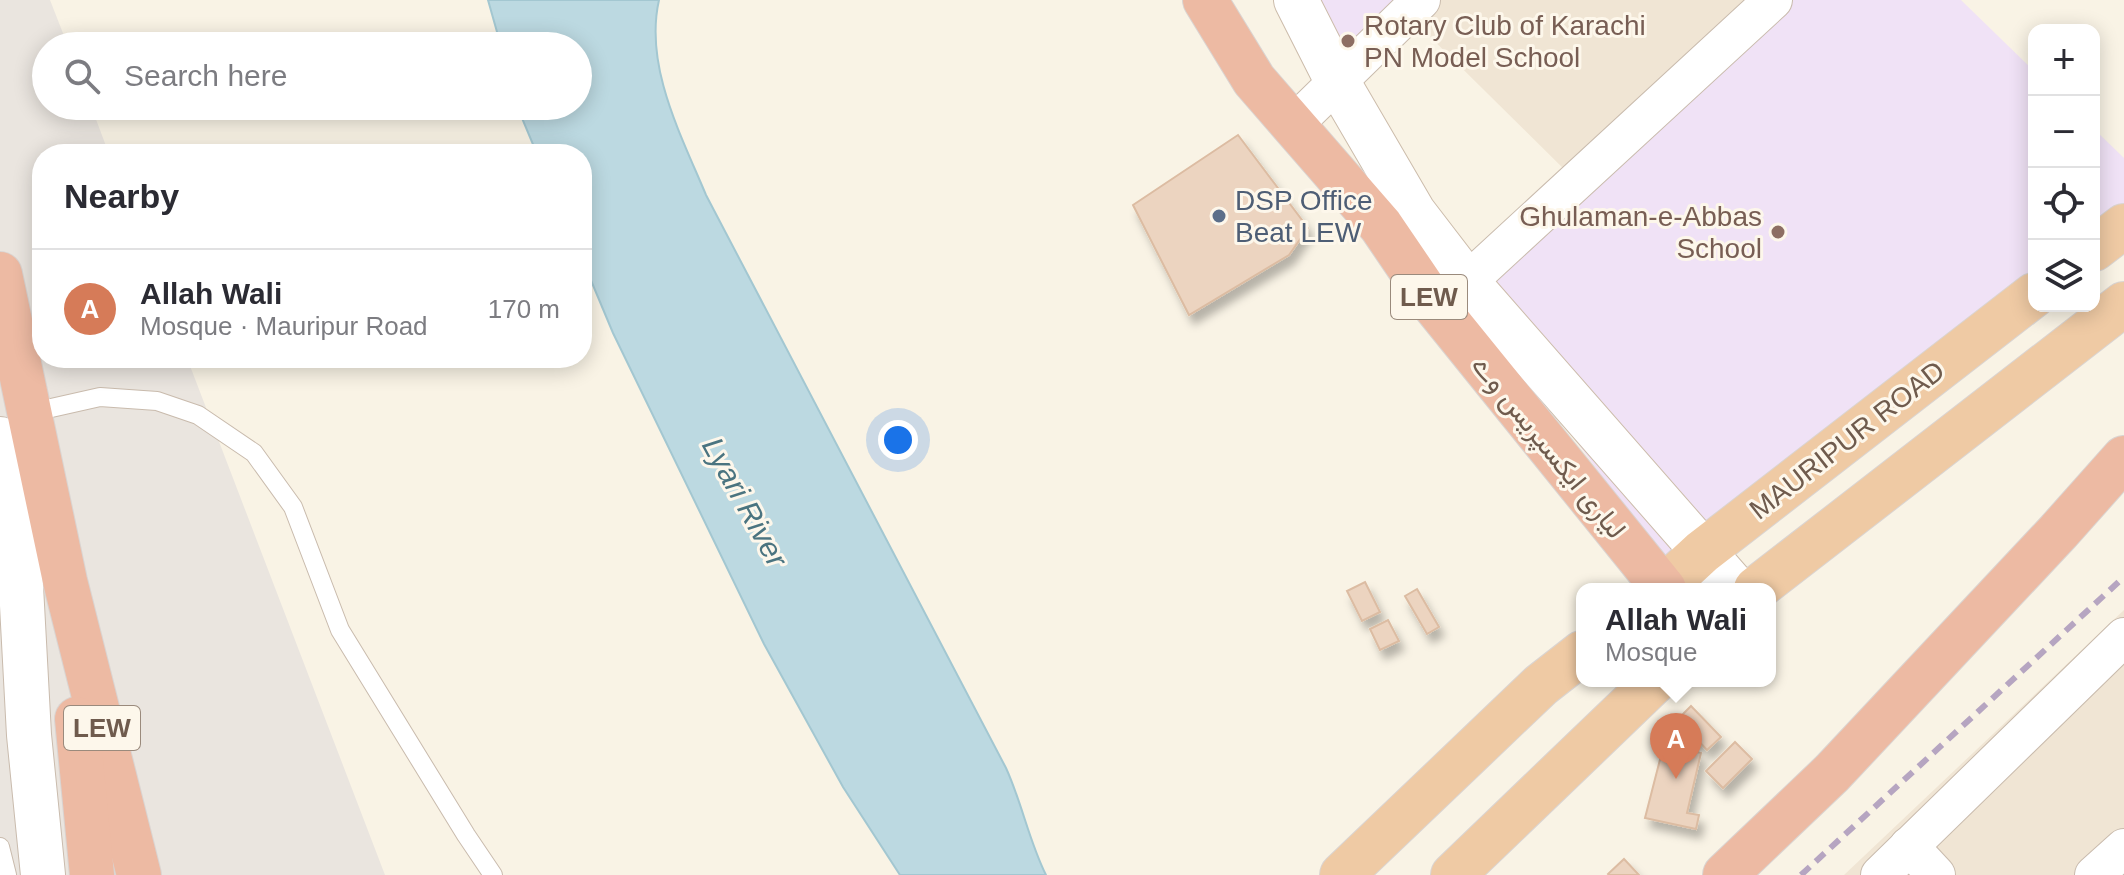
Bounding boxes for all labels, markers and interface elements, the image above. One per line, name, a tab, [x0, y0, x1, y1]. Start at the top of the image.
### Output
place label: Rotary Club of Karachi PN Model School	[1364, 10, 1646, 73]
map controls	[2028, 24, 2100, 312]
button: +	[2028, 24, 2100, 96]
search box	[32, 32, 592, 120]
marker: Rotary Club of Karachi PN Model School	[1339, 32, 1357, 50]
icon: search	[60, 54, 104, 98]
text: Search here	[124, 59, 287, 92]
button: −	[2028, 96, 2100, 168]
button: locate	[2028, 168, 2100, 240]
text: Nearby	[64, 177, 179, 215]
place label: DSP Office Beat LEW	[1235, 185, 1372, 248]
place label: Ghulaman-e-Abbas School	[1519, 201, 1762, 264]
marker: DSP Office Beat LEW	[1210, 207, 1228, 225]
marker: Ghulaman-e-Abbas School	[1769, 223, 1787, 241]
button: layers	[2028, 240, 2100, 312]
road number: LEW	[1391, 275, 1467, 319]
text: Allah Wali	[140, 277, 282, 310]
text: A	[81, 294, 99, 324]
text: 170 m	[488, 294, 560, 324]
text: Mosque · Mauripur Road	[140, 311, 428, 341]
street label: لیاری ایکسپریس وے	[1463, 349, 1632, 547]
street label: MAURIPUR ROAD	[1744, 355, 1950, 525]
your location	[878, 420, 918, 460]
water label: Lyari River	[696, 432, 795, 573]
popup	[1576, 583, 1776, 687]
text: Allah Wali	[1605, 603, 1747, 636]
text: Mosque	[1605, 637, 1697, 667]
road number: LEW	[64, 706, 140, 750]
pin: A	[1650, 713, 1702, 779]

